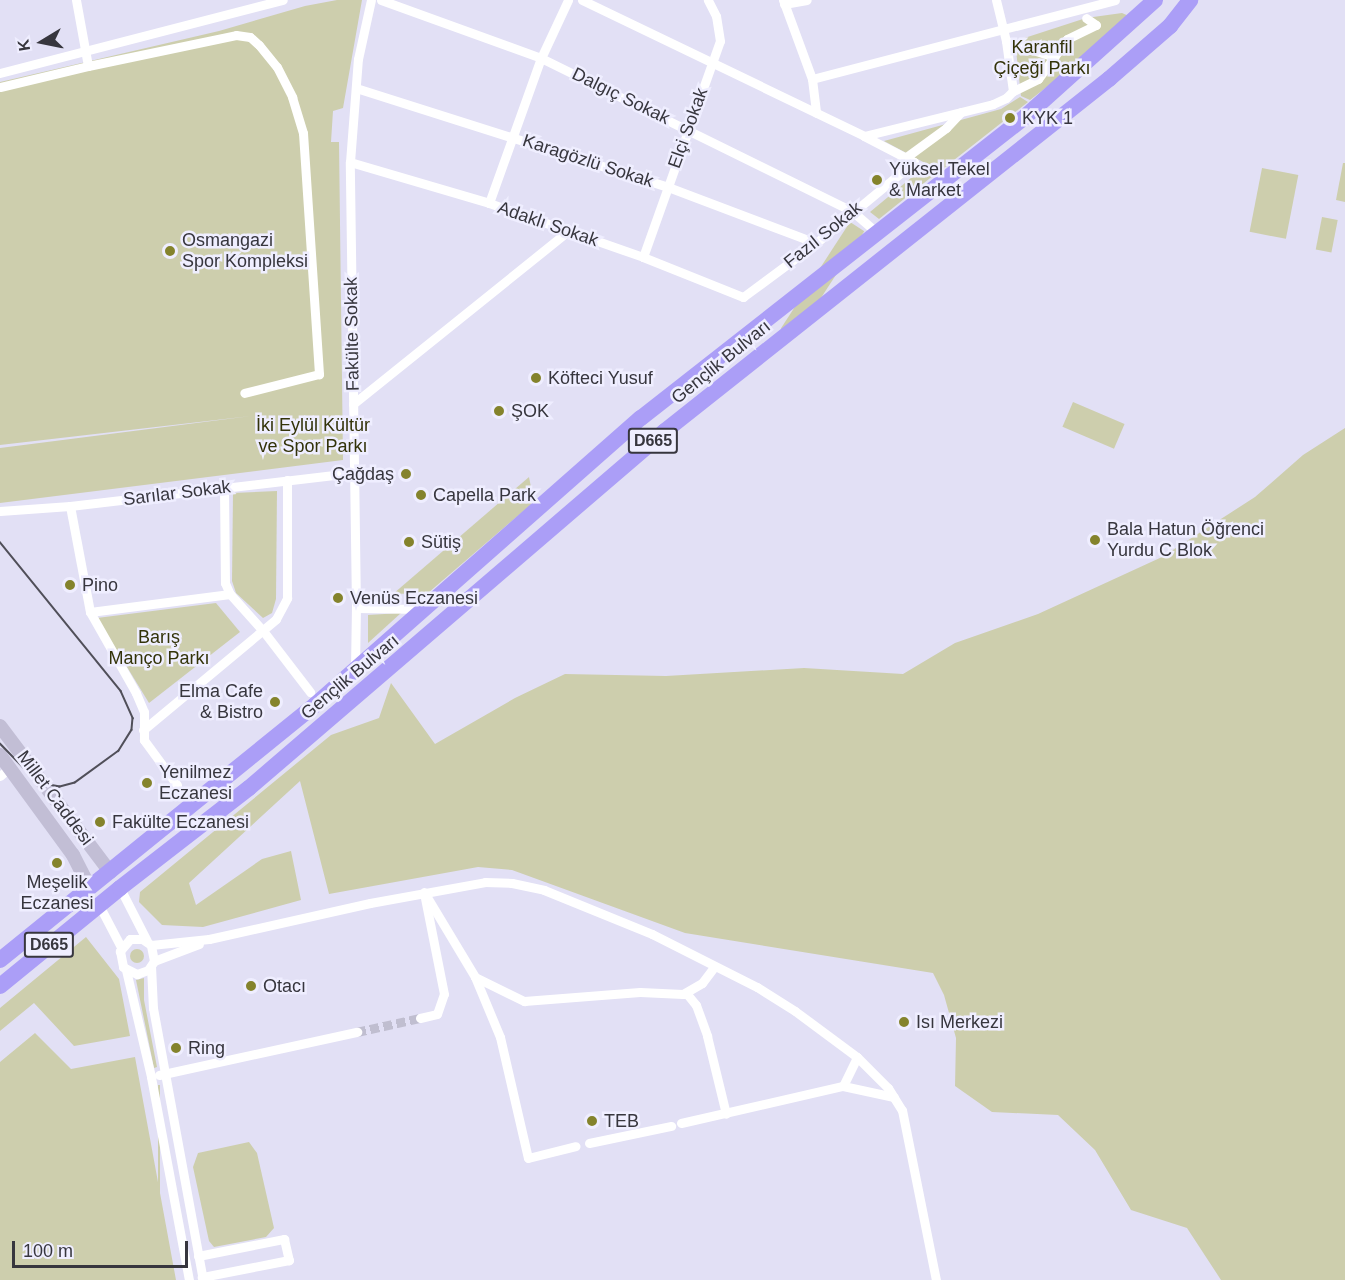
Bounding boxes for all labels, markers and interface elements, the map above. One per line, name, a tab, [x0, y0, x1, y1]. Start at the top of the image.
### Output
north arrow	[12, 12, 72, 72]
park label: Karanfil Çiçeği Parkı	[993, 37, 1091, 80]
text: K	[14, 38, 33, 52]
street label: Dalgıç Sokak	[569, 63, 673, 129]
street label: Elçi Sokak	[663, 85, 713, 171]
place label: KYK 1	[1022, 107, 1073, 129]
marker: KYK 1	[1003, 111, 1017, 125]
street label: Karagözlü Sokak	[520, 130, 656, 192]
place label: Yüksel Tekel & Market	[889, 159, 990, 201]
marker: Yüksel Tekel & Market	[870, 173, 884, 187]
street label: Adaklı Sokak	[495, 197, 601, 251]
street label: Fazıl Sokak	[780, 197, 866, 273]
place label: Osmangazi Spor Kompleksi	[182, 230, 308, 272]
marker: Osmangazi Spor Kompleksi	[163, 244, 177, 258]
street label: Fakülte Sokak	[340, 277, 364, 391]
street label: Gençlik Bulvarı	[667, 316, 775, 408]
place label: Köfteci Yusuf	[548, 367, 653, 389]
marker: Köfteci Yusuf	[529, 371, 543, 385]
place label: ŞOK	[511, 400, 549, 422]
marker: ŞOK	[492, 404, 506, 418]
park label: İki Eylül Kültür ve Spor Parkı	[256, 415, 370, 458]
road number: D665	[628, 428, 678, 454]
place label: Çağdaş	[332, 463, 394, 485]
marker: Çağdaş	[399, 467, 413, 481]
street label: Sarılar Sokak	[122, 476, 232, 510]
place label: Capella Park	[433, 484, 536, 506]
marker: Capella Park	[414, 488, 428, 502]
place label: Bala Hatun Öğrenci Yurdu C Blok	[1107, 519, 1264, 562]
place label: Sütiş	[421, 531, 461, 553]
marker: Bala Hatun Öğrenci Yurdu C Blok	[1088, 533, 1102, 547]
marker: Sütiş	[402, 535, 416, 549]
place label: Pino	[82, 574, 118, 596]
marker: Pino	[63, 578, 77, 592]
place label: Venüs Eczanesi	[350, 587, 478, 609]
marker: Venüs Eczanesi	[331, 591, 345, 605]
park label: Barış Manço Parkı	[108, 627, 210, 670]
street label: Gençlik Bulvarı	[297, 630, 403, 724]
place label: Elma Cafe & Bistro	[179, 681, 263, 724]
marker: Elma Cafe & Bistro	[268, 695, 282, 709]
street label: Millet Caddesi	[12, 746, 98, 850]
place label: Yenilmez Eczanesi	[159, 762, 232, 804]
marker: Yenilmez Eczanesi	[140, 776, 154, 790]
place label: Fakülte Eczanesi	[112, 811, 249, 833]
marker: Fakülte Eczanesi	[93, 815, 107, 829]
marker: Meşelik Eczanesi	[50, 856, 64, 870]
place label: Meşelik Eczanesi	[20, 872, 94, 914]
road number: D665	[23, 932, 74, 958]
place label: Otacı	[263, 975, 306, 997]
marker: Otacı	[244, 979, 258, 993]
place label: Isı Merkezi	[916, 1011, 1003, 1033]
marker: Isı Merkezi	[897, 1015, 911, 1029]
place label: Ring	[188, 1037, 225, 1059]
marker: Ring	[169, 1041, 183, 1055]
place label: TEB	[604, 1110, 639, 1132]
marker: TEB	[585, 1114, 599, 1128]
scale bar	[15, 1229, 190, 1267]
text: 100 m	[23, 1241, 73, 1261]

